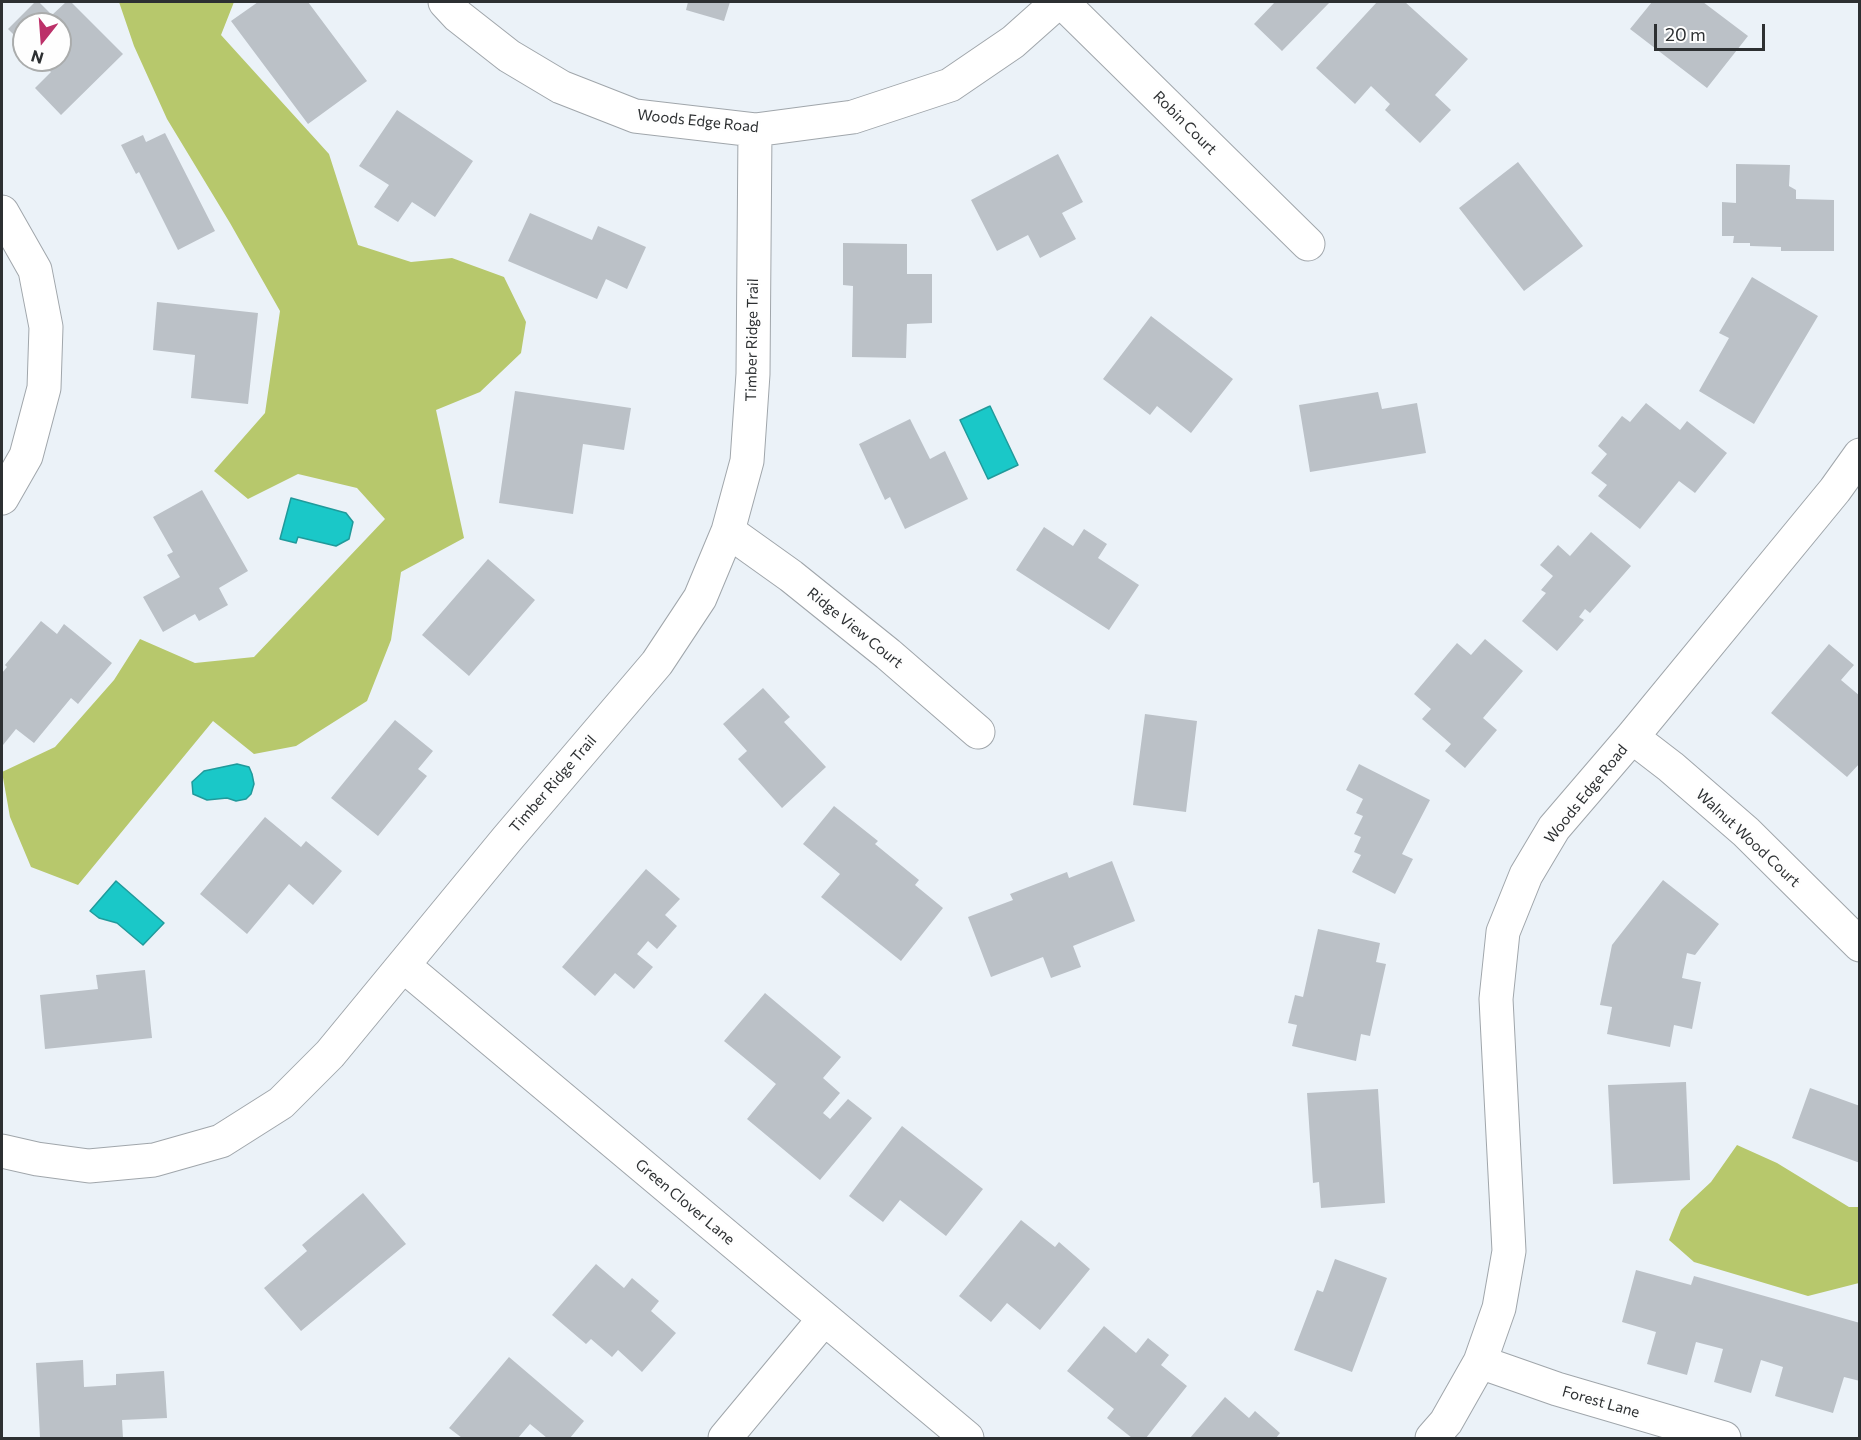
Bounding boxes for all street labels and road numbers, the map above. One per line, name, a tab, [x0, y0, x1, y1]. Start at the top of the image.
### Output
street label: Robin Court	[1149, 87, 1221, 159]
street label: Woods Edge Road	[636, 106, 760, 136]
street label: Timber Ridge Trail	[742, 278, 762, 402]
street label: Ridge View Court	[804, 584, 906, 672]
street label: Timber Ridge Trail	[506, 732, 600, 836]
street label: Woods Edge Road	[1541, 741, 1631, 847]
street label: Walnut Wood Court	[1692, 785, 1804, 891]
street label: Green Clover Lane	[632, 1155, 738, 1249]
street label: Forest Lane	[1560, 1382, 1642, 1422]

